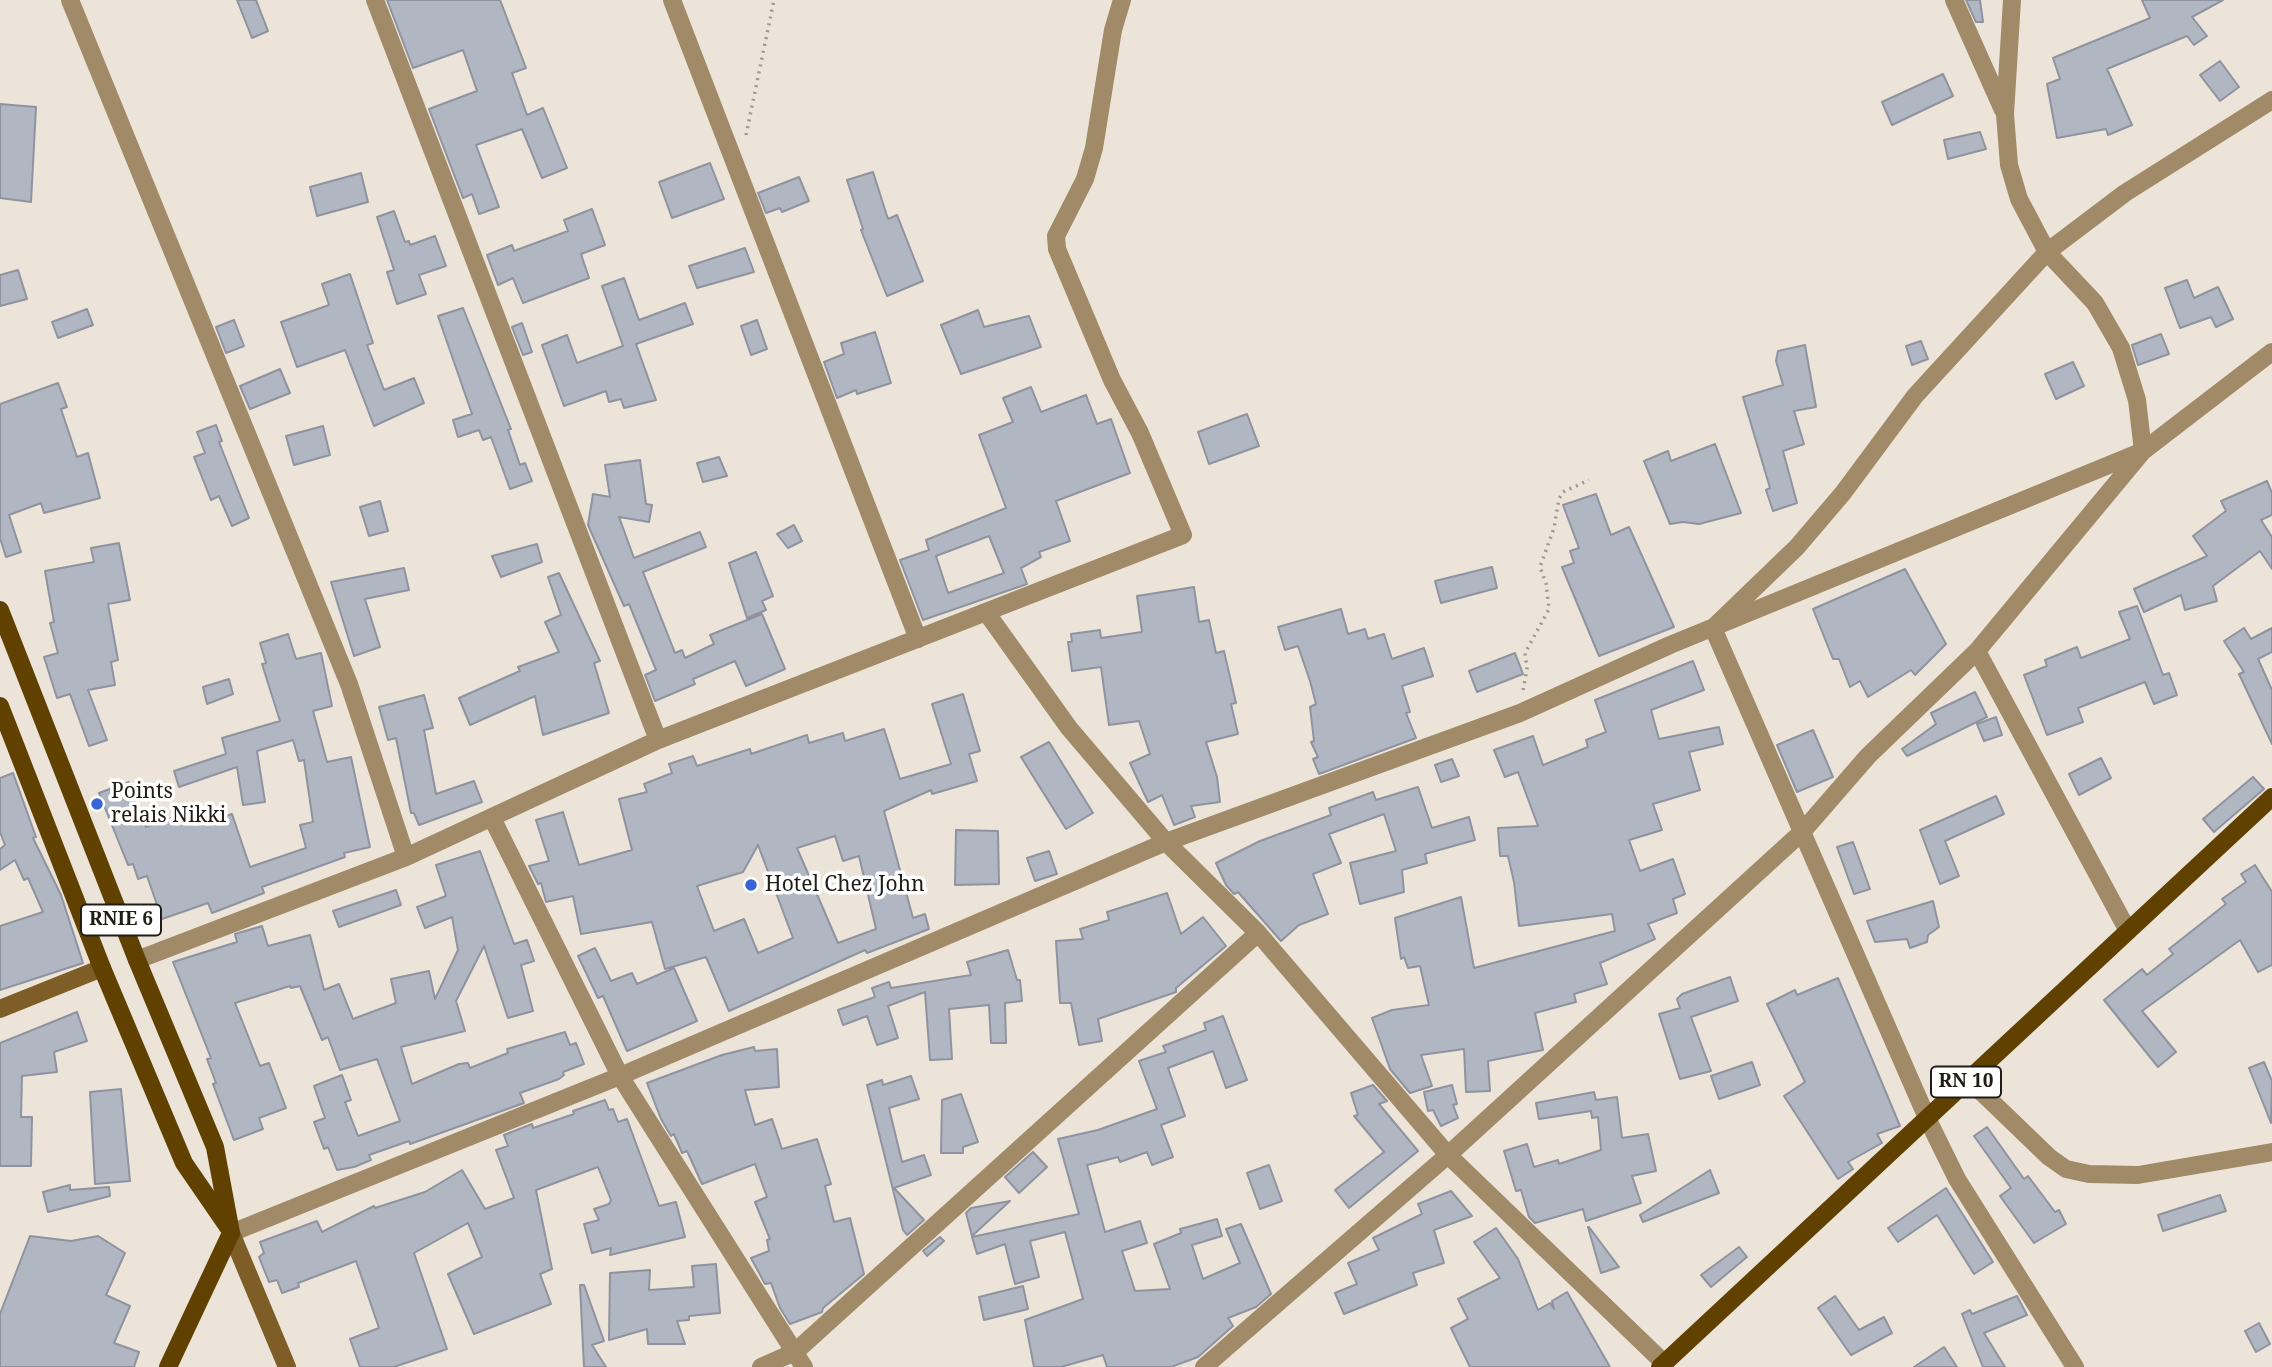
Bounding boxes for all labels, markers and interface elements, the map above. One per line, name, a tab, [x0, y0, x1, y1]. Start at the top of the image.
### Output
place label: Points relais Nikki	[111, 779, 226, 829]
marker: Points relais Nikki	[89, 796, 105, 812]
place label: Hotel Chez John	[765, 872, 925, 898]
marker: Hotel Chez John	[743, 877, 759, 893]
road number: RNIE 6	[81, 904, 161, 936]
road number: RN 10	[1931, 1066, 2001, 1098]

